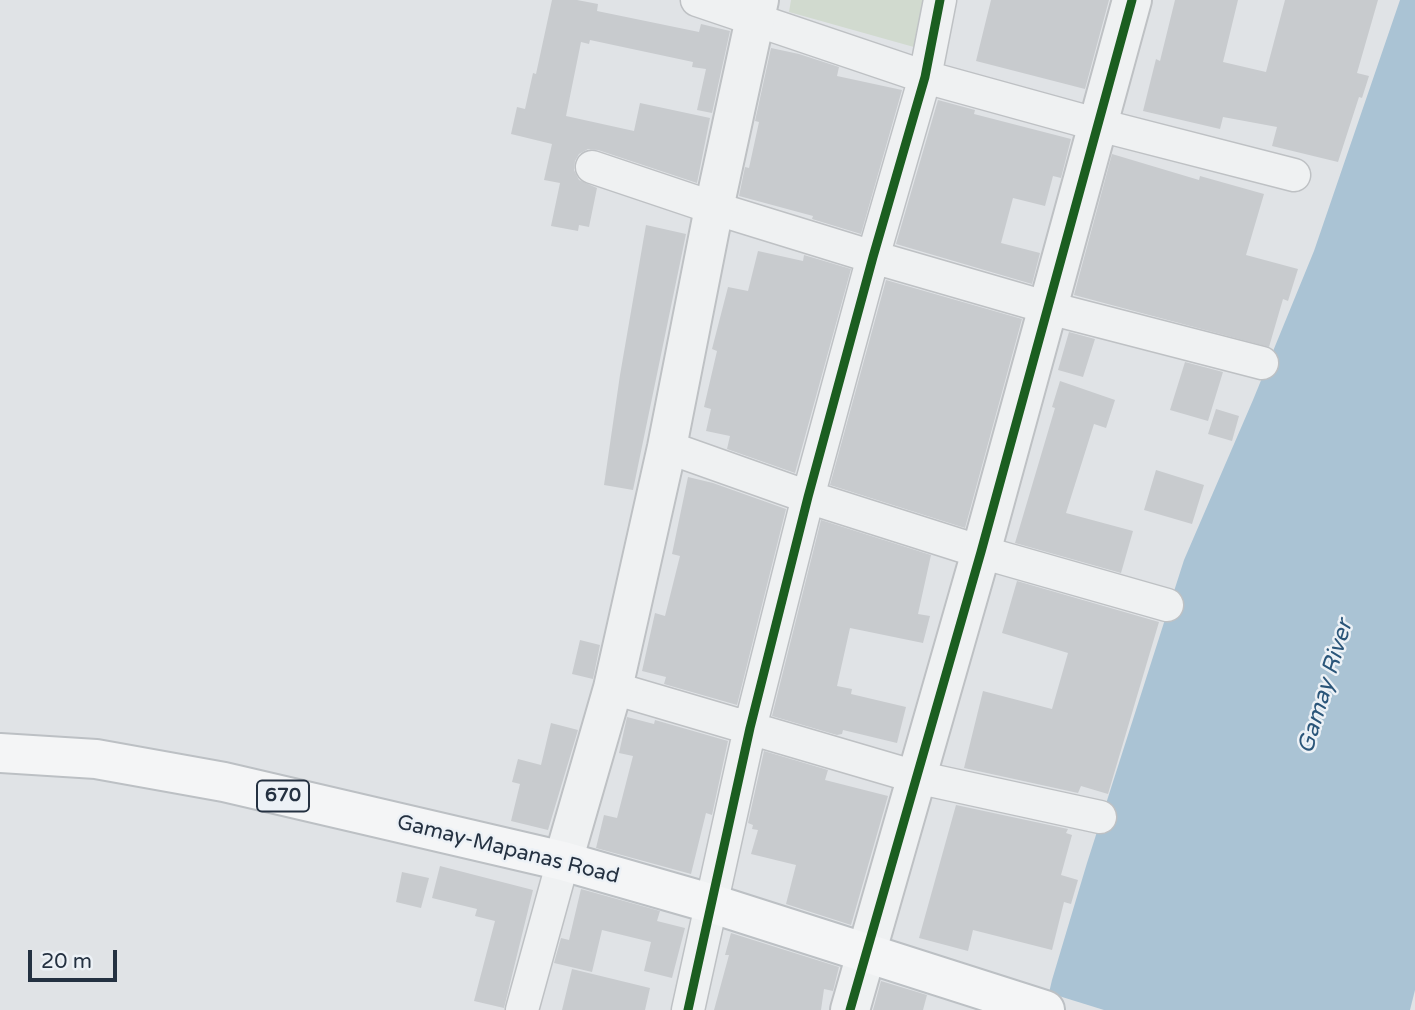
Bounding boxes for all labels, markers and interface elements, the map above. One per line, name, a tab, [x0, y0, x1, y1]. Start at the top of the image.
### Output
water label: Gamay River	[1293, 617, 1359, 757]
road number: 670	[257, 780, 309, 811]
street label: Gamay-Mapanas Road	[394, 810, 622, 890]
scale bar	[32, 936, 121, 980]
text: 20 m	[41, 949, 92, 974]

